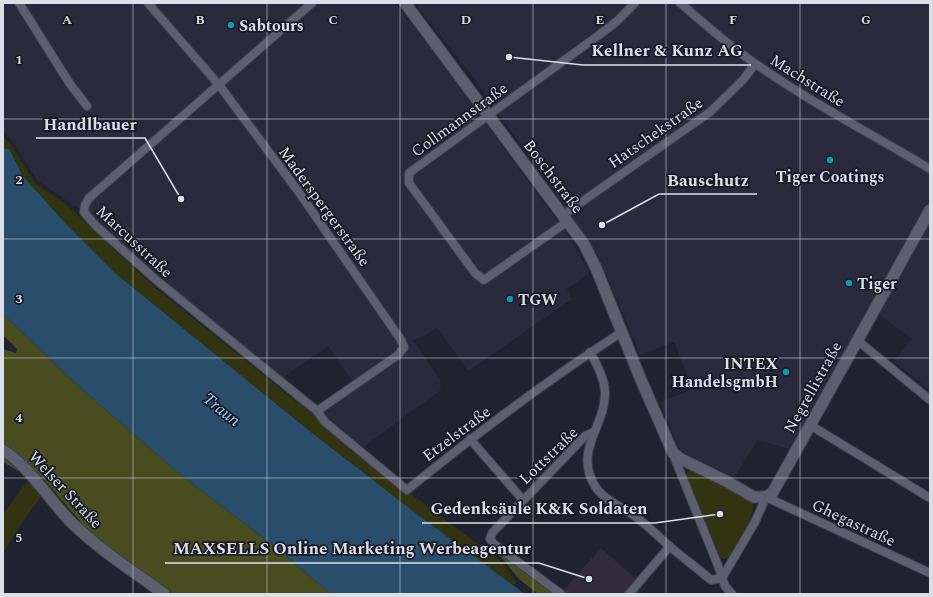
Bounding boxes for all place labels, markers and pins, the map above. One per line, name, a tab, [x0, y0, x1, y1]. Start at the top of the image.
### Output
place label: Sabtours	[239, 14, 304, 38]
marker: Sabtours	[226, 20, 236, 30]
callout: Kellner & Kunz AG	[583, 36, 751, 65]
callout: Handlbauer	[36, 109, 145, 138]
marker: Tiger Coatings	[825, 155, 835, 165]
callout: Bauschutz	[659, 165, 757, 194]
place label: Tiger Coatings	[775, 165, 885, 189]
place label: Tiger	[857, 272, 897, 296]
marker: Tiger	[844, 278, 854, 288]
place label: TGW	[518, 288, 558, 312]
marker: TGW	[505, 294, 515, 304]
place label: INTEX HandelsgmbH	[672, 352, 779, 394]
marker: INTEX HandelsgmbH	[781, 367, 791, 377]
callout: Gedenksäule K&K Soldaten	[422, 494, 655, 523]
callout: MAXSELLS Online Marketing Werbeagentur	[165, 534, 539, 563]

